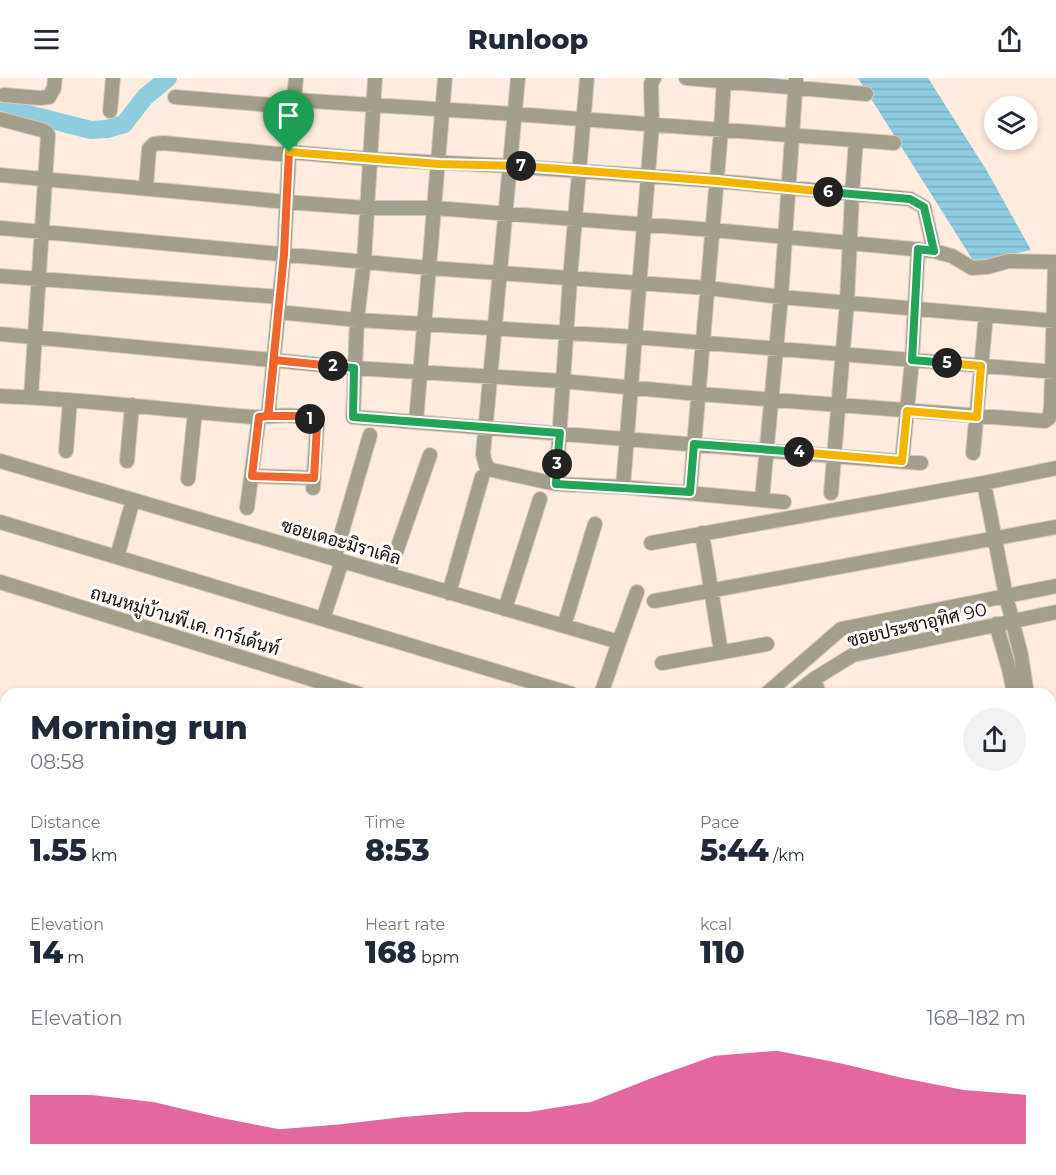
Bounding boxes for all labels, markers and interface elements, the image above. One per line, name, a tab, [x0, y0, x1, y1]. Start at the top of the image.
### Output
icon: menu	[30, 23, 63, 56]
text: Runloop	[468, 23, 588, 56]
icon: share	[993, 23, 1026, 56]
pin	[263, 90, 314, 152]
map controls	[984, 96, 1038, 150]
button: layers	[984, 96, 1038, 150]
icon: arrive	[272, 99, 305, 132]
pin: 7	[506, 151, 536, 181]
text: 7	[516, 156, 526, 175]
pin: 6	[813, 177, 843, 207]
text: 6	[823, 182, 833, 201]
pin: 5	[932, 348, 962, 378]
pin: 2	[318, 351, 348, 381]
text: 5	[942, 353, 952, 372]
text: 2	[328, 356, 338, 375]
pin: 1	[295, 404, 325, 434]
text: 1	[307, 409, 313, 428]
pin: 4	[784, 437, 814, 467]
text: 4	[793, 442, 805, 461]
pin: 3	[542, 449, 572, 479]
text: 3	[552, 454, 562, 473]
street label: ซอยเดอะมิราเคิล	[278, 514, 404, 570]
street label: ถนนหมู่บ้านพี.เค. การ์เด้นท์	[87, 580, 283, 662]
street label: ซอยประชาอุทิศ 90	[845, 598, 989, 653]
text: Morning run	[30, 707, 248, 747]
button: share	[963, 708, 1026, 771]
text: 08:58	[30, 750, 84, 774]
text: Distance	[30, 813, 100, 832]
text: Time	[365, 813, 405, 832]
text: Pace	[700, 813, 739, 832]
text: 1.55	[30, 832, 87, 869]
text: 8:53	[365, 832, 430, 869]
text: 5:44	[700, 832, 769, 869]
text: km	[87, 846, 118, 865]
text: /km	[769, 846, 805, 865]
text: Elevation	[30, 915, 104, 934]
text: Heart rate	[365, 915, 445, 934]
text: kcal	[700, 915, 732, 934]
text: 14	[30, 934, 63, 971]
text: 168	[365, 934, 417, 971]
text: 110	[700, 934, 745, 971]
text: m	[63, 948, 84, 967]
text: bpm	[417, 948, 460, 967]
text: Elevation	[30, 1006, 122, 1030]
text: 168–182 m	[926, 1006, 1026, 1030]

